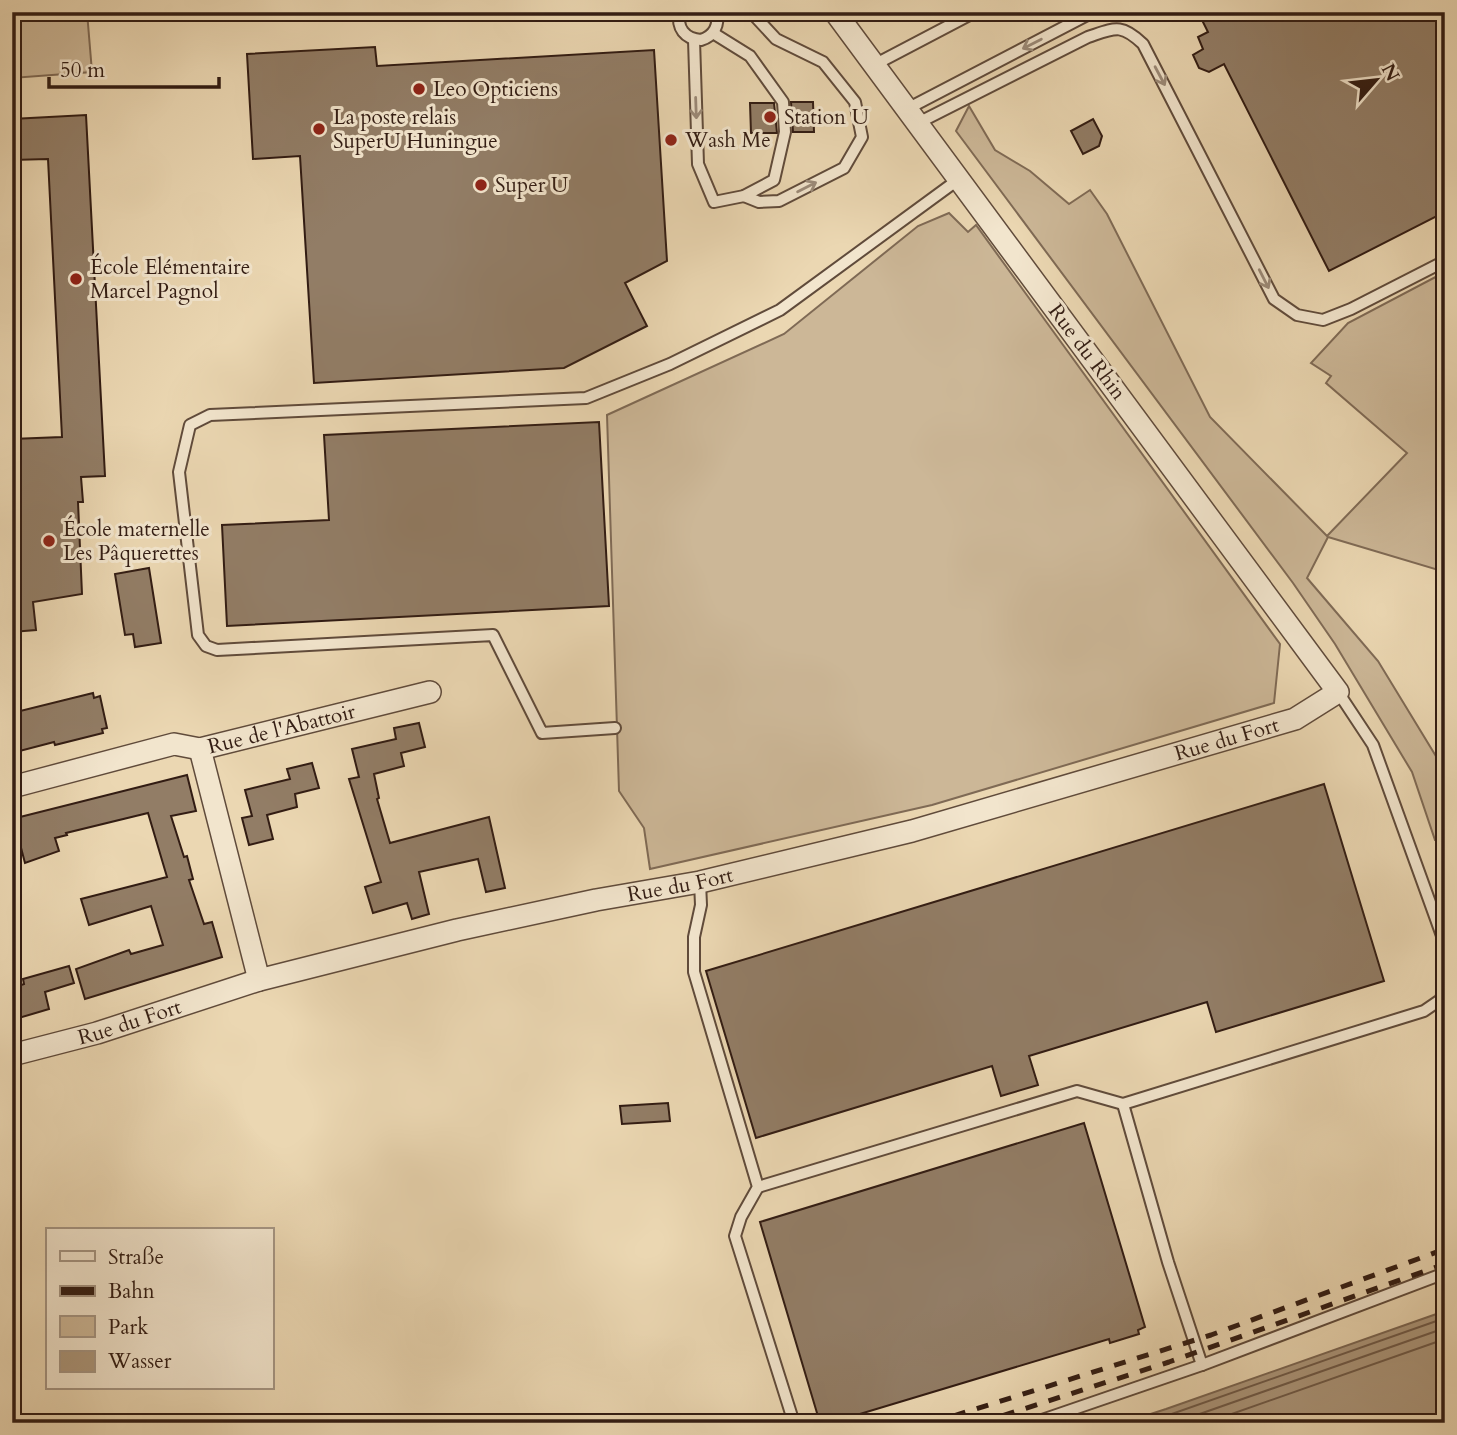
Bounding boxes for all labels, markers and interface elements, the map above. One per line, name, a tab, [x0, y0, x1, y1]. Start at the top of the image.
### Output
one-way arrow	[1023, 37, 1043, 51]
scale bar	[49, 46, 219, 90]
north arrow	[1342, 46, 1412, 116]
text: 50 m	[60, 56, 105, 85]
text: N	[1375, 59, 1406, 86]
one-way arrow	[1154, 65, 1167, 86]
place label: Leo Opticiens	[433, 75, 558, 104]
marker: Leo Opticiens	[411, 81, 427, 97]
one-way arrow	[690, 96, 703, 119]
place label: La poste relais SuperU Huningue	[333, 103, 498, 156]
place label: Station U	[784, 103, 869, 132]
marker: Station U	[762, 109, 778, 125]
marker: La poste relais SuperU Huningue	[311, 121, 327, 137]
place label: Wash Me	[684, 126, 771, 155]
marker: Wash Me	[663, 132, 679, 148]
place label: Super U	[495, 171, 568, 200]
marker: Super U	[473, 177, 489, 193]
one-way arrow	[796, 179, 817, 193]
place label: École Elémentaire Marcel Pagnol	[90, 253, 250, 306]
one-way arrow	[1257, 268, 1271, 288]
marker: École Elémentaire Marcel Pagnol	[68, 271, 84, 287]
street label: Rue du Rhin	[1041, 298, 1133, 406]
place label: École maternelle Les Pâquerettes	[63, 515, 210, 568]
marker: École maternelle Les Pâquerettes	[41, 533, 57, 549]
street label: Rue de l'Abattoir	[205, 696, 359, 761]
street label: Rue du Fort	[1171, 710, 1282, 768]
street label: Rue du Fort	[625, 860, 736, 909]
street label: Rue du Fort	[75, 992, 185, 1052]
legend	[46, 1228, 273, 1390]
text: Straße	[108, 1243, 164, 1272]
text: Bahn	[108, 1277, 155, 1306]
text: Park	[108, 1313, 149, 1342]
text: Wasser	[107, 1347, 172, 1376]

